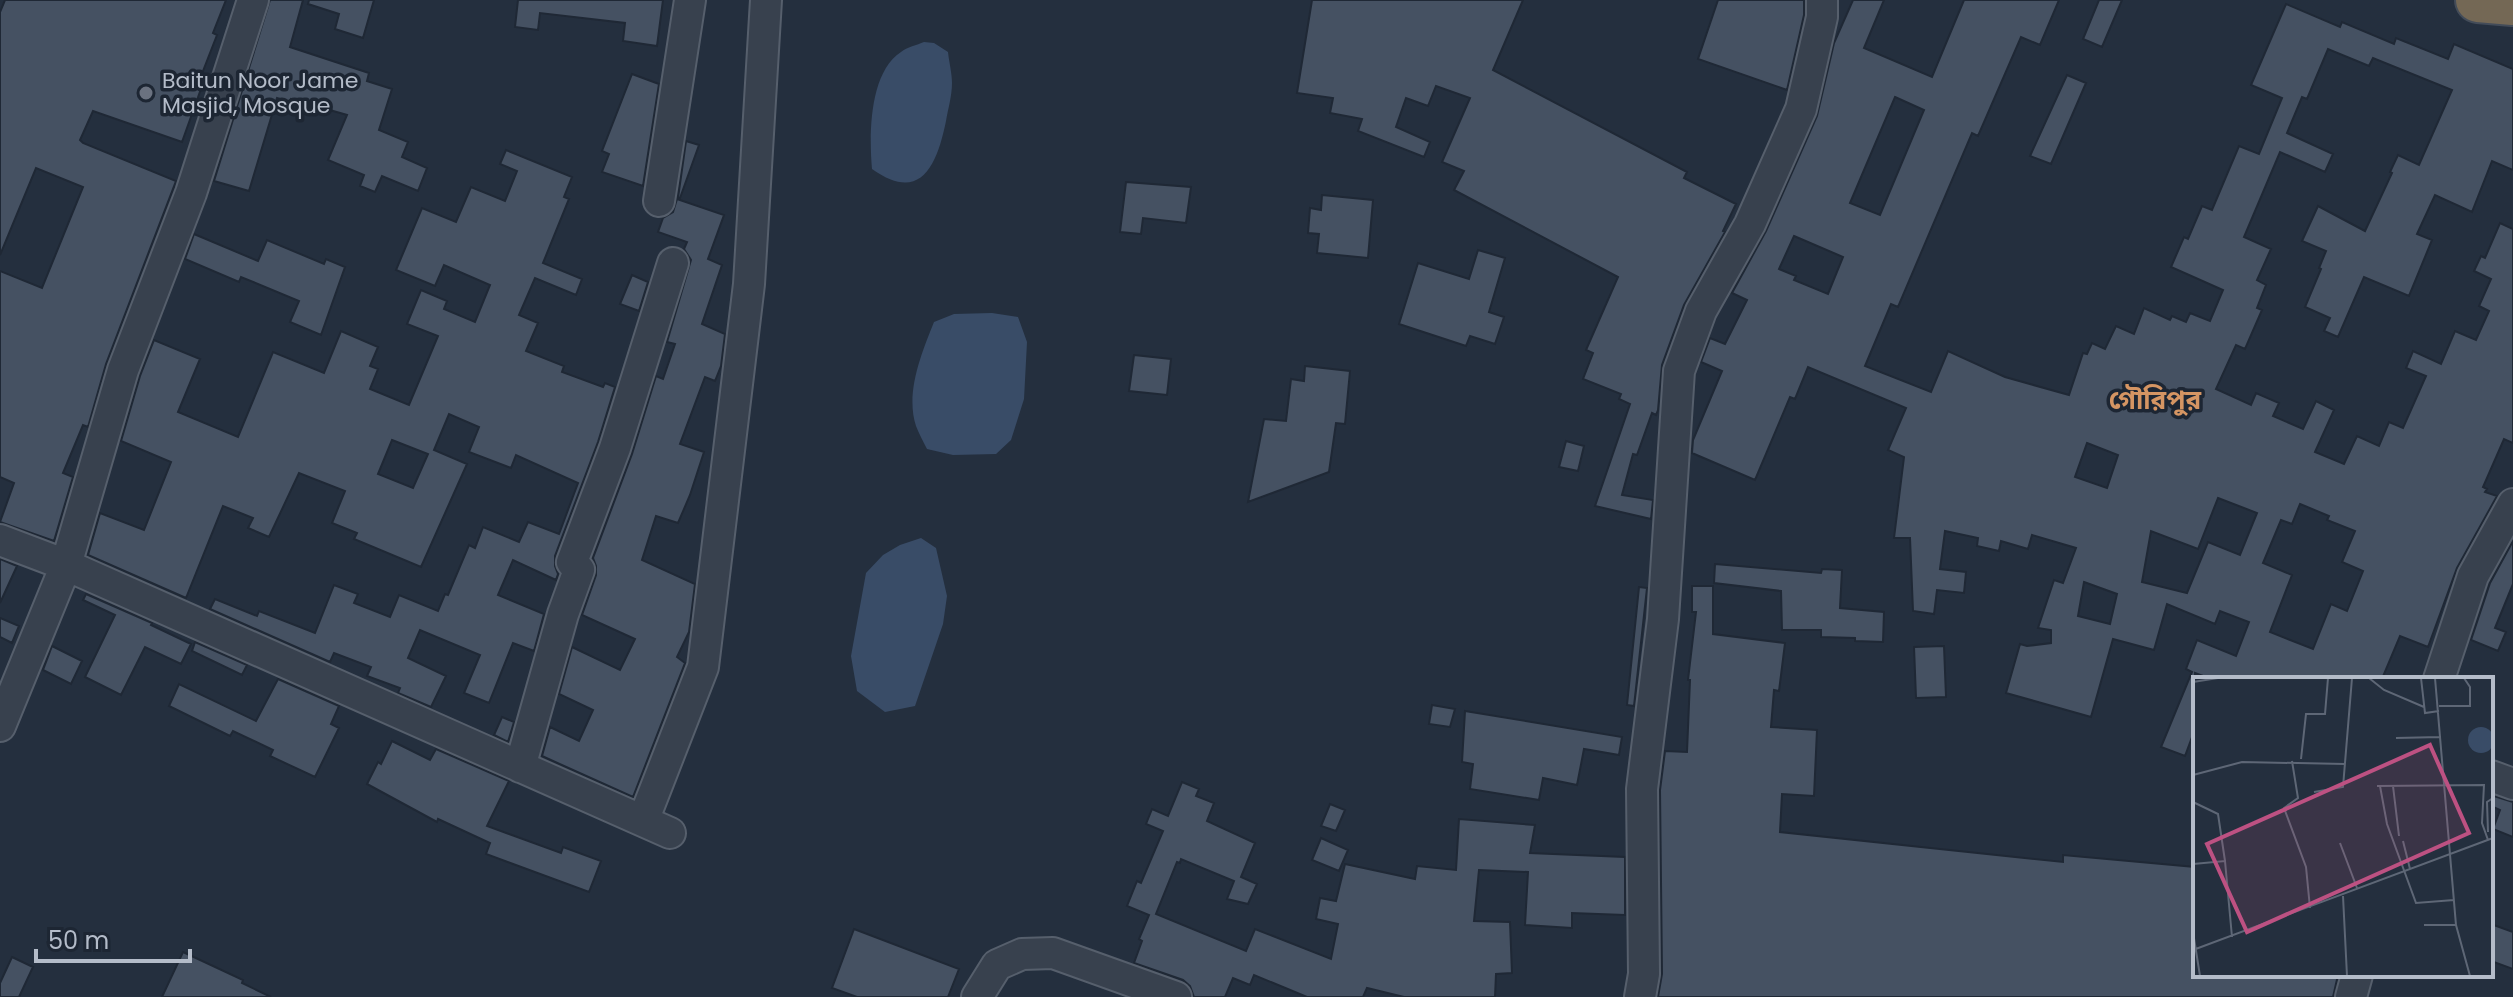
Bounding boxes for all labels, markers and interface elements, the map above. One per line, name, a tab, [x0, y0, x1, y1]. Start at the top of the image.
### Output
place label: Baitun Noor Jame Masjid, Mosque	[162, 65, 358, 121]
marker: Baitun Noor Jame Masjid, Mosque	[137, 84, 155, 102]
district label: গৌরিপুর	[2109, 382, 2202, 418]
inset map	[2193, 677, 2493, 977]
scale bar	[36, 913, 190, 963]
text: 50 m	[48, 924, 109, 957]

